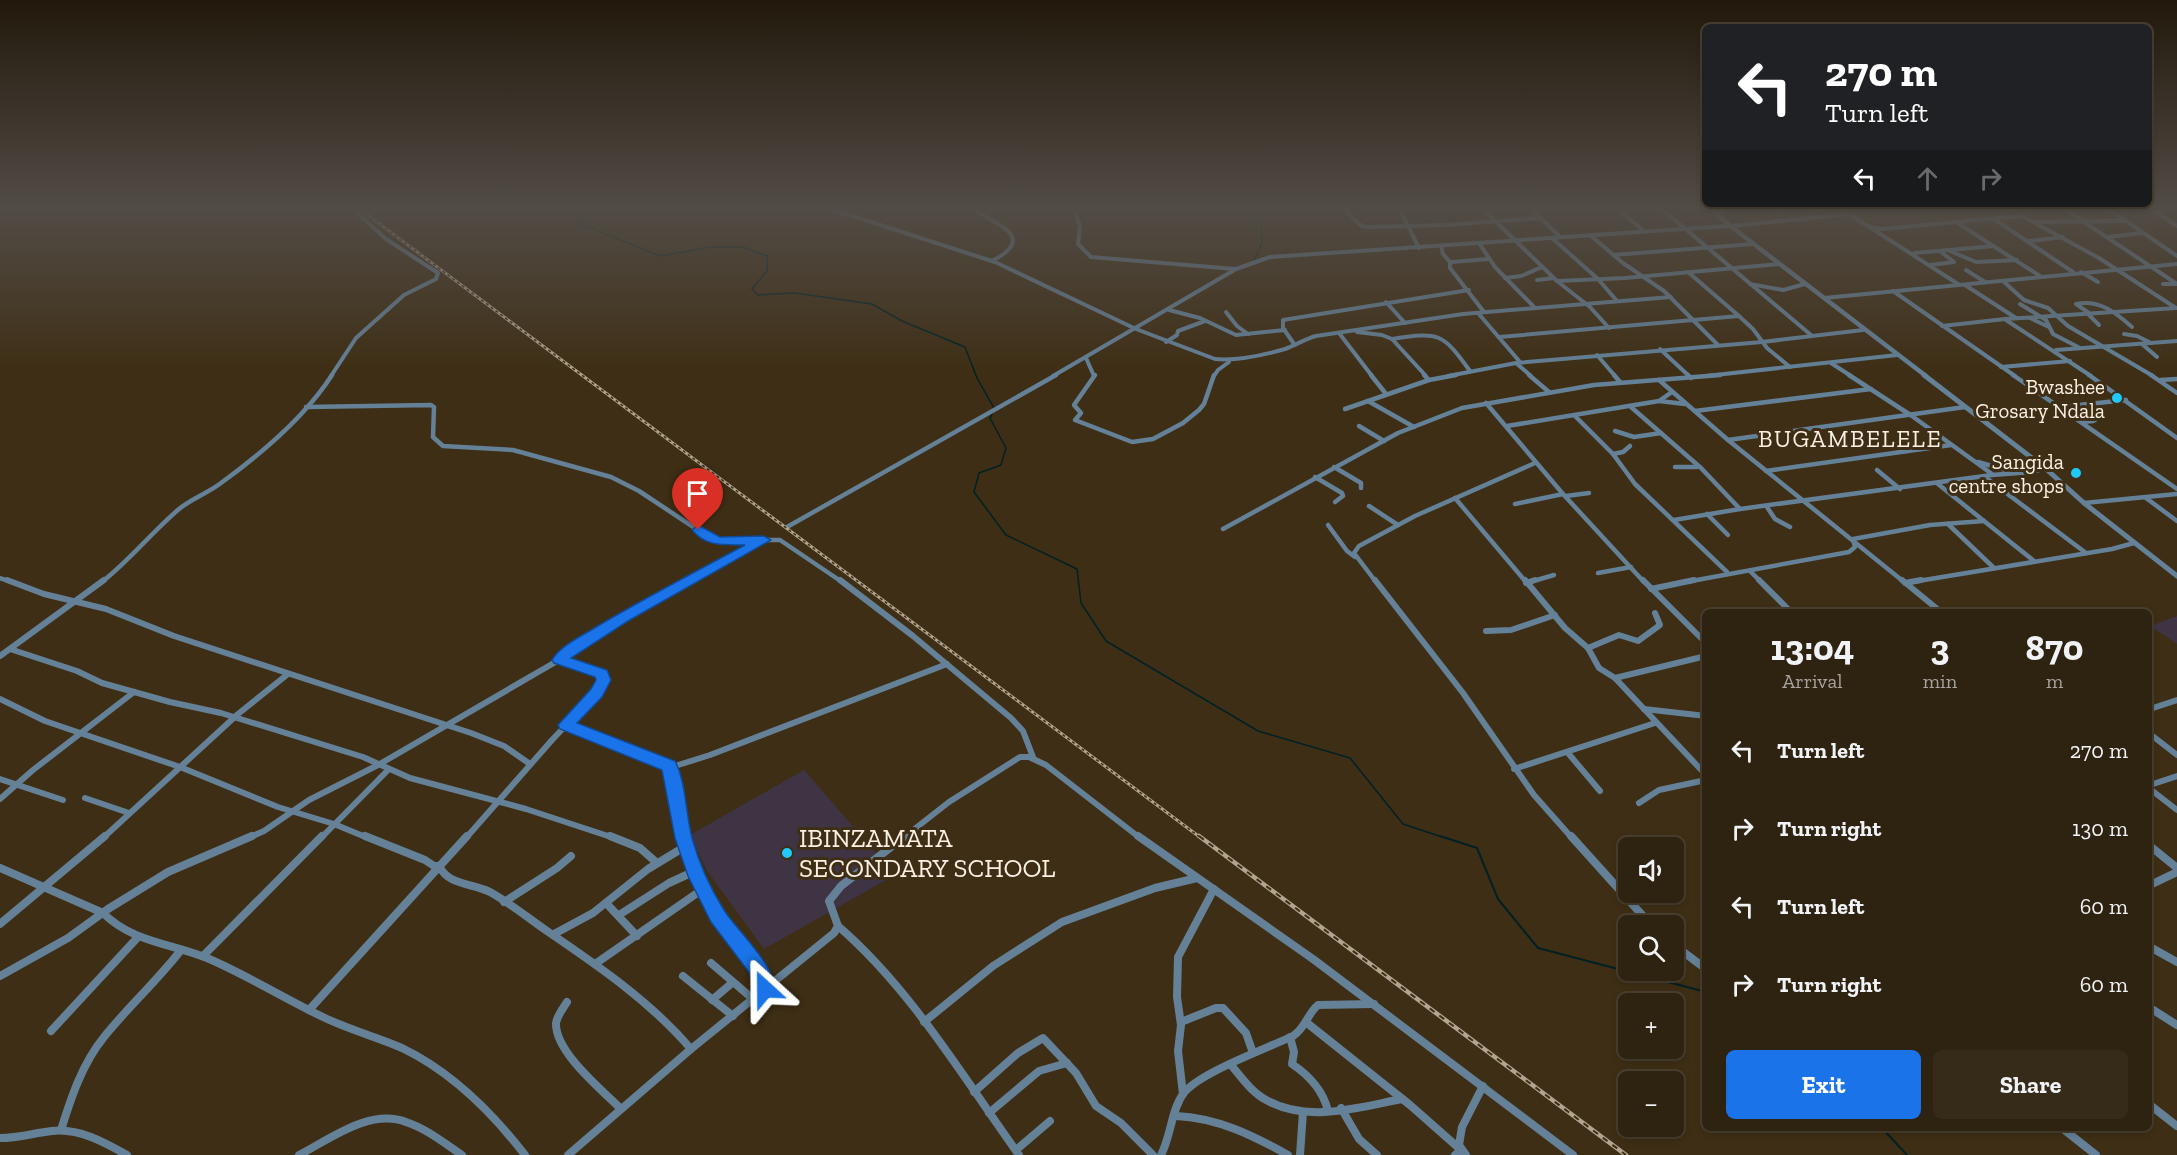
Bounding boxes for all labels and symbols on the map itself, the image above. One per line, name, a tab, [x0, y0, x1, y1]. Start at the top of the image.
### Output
place label: Bwashee Grosary Ndala	[1975, 374, 2105, 423]
marker: Bwashee Grosary Ndala	[2110, 391, 2124, 405]
district label: BUGAMBELELE	[1758, 424, 1942, 453]
place label: Sangida centre shops	[1949, 449, 2064, 498]
marker: Sangida centre shops	[2069, 466, 2083, 480]
pin	[672, 468, 723, 530]
place label: IBINZAMATA SECONDARY SCHOOL	[799, 822, 1055, 884]
marker: IBINZAMATA SECONDARY SCHOOL	[780, 846, 794, 860]
position arrow	[733, 957, 797, 1021]

